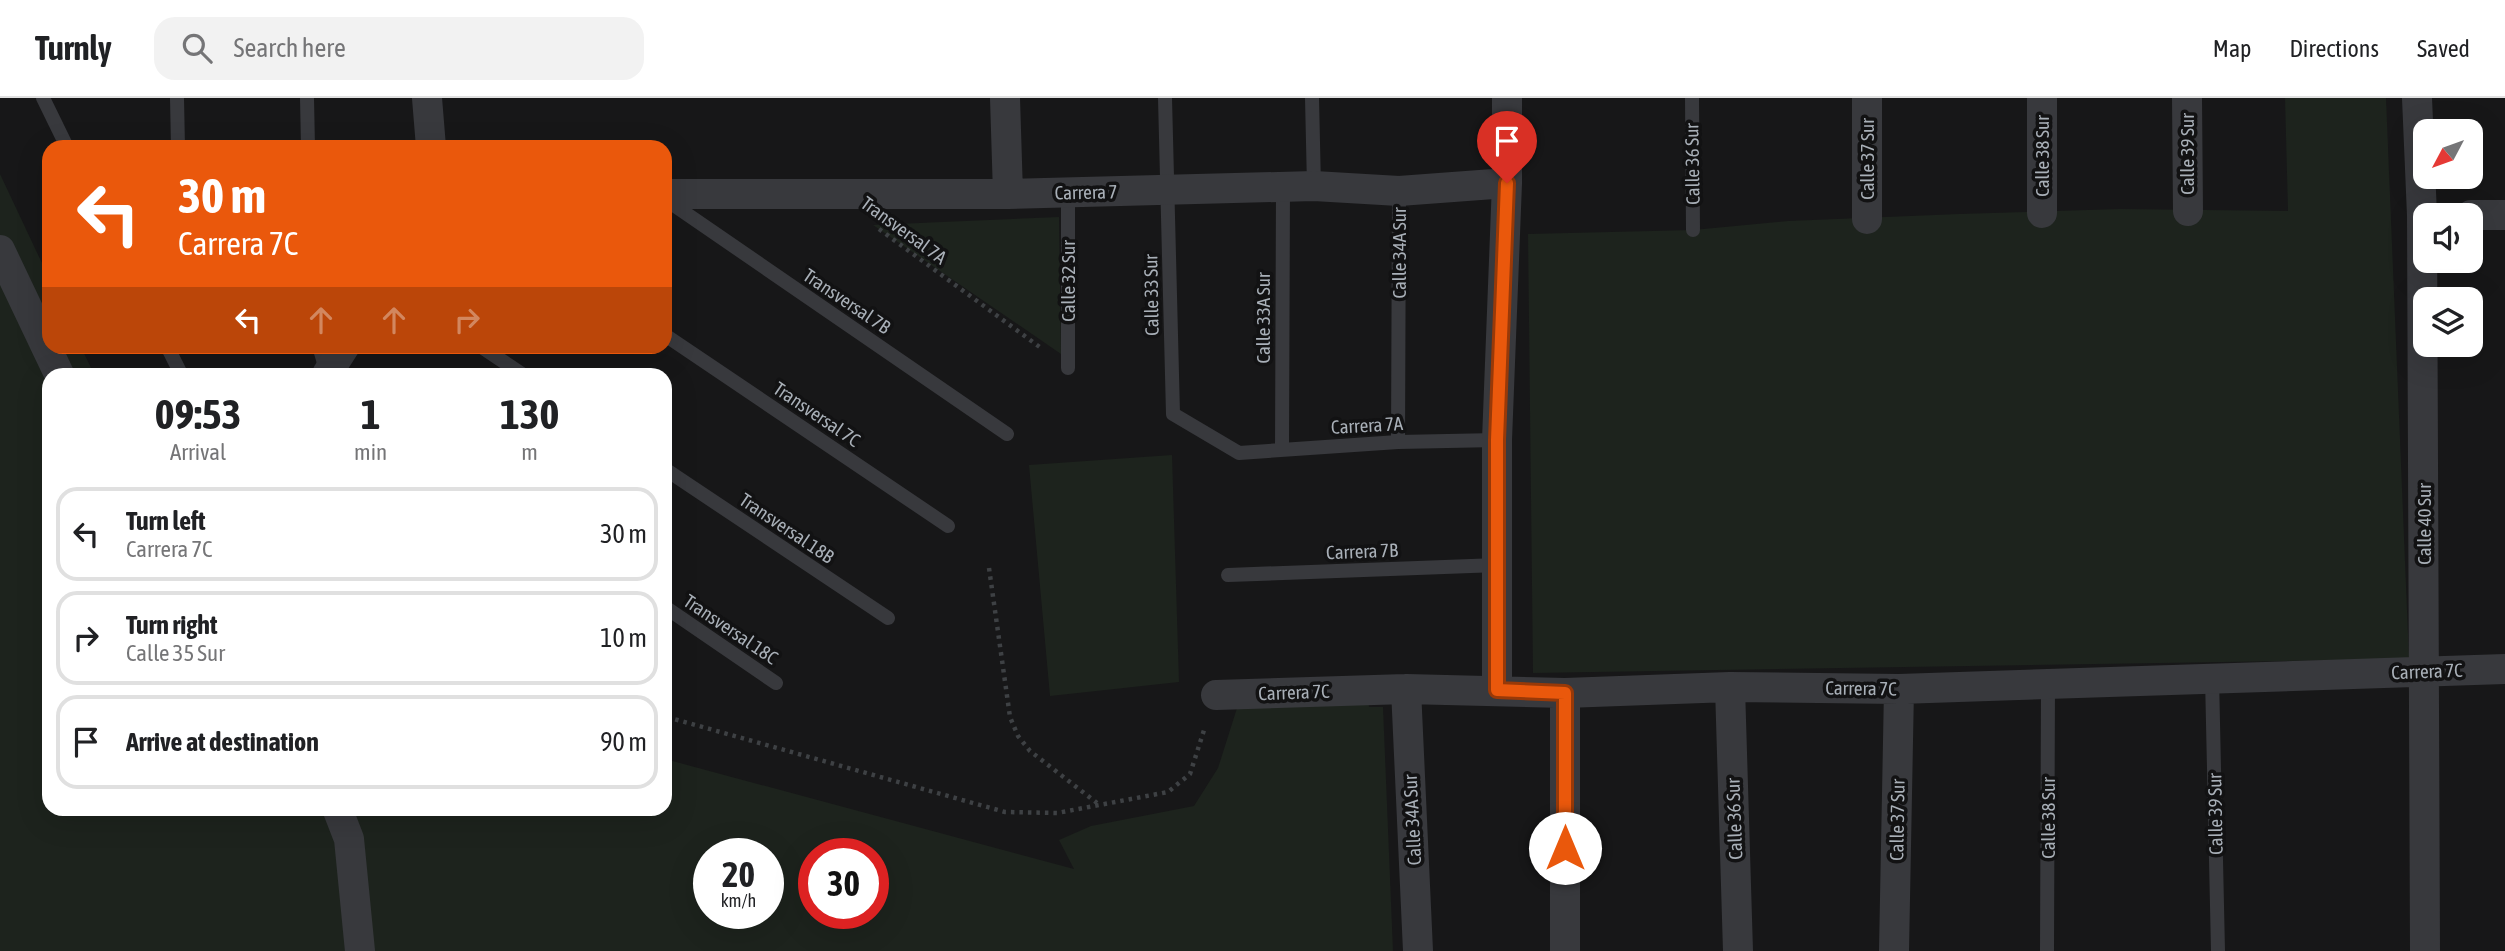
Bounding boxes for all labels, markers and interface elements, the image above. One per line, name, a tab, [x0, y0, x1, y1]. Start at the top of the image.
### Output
search box	[154, 17, 644, 80]
text: Turnly	[35, 29, 112, 67]
icon: search	[178, 29, 216, 67]
text: Search here	[234, 33, 346, 63]
text: Map	[2213, 35, 2251, 62]
text: Directions	[2289, 35, 2379, 62]
text: Saved	[2417, 35, 2470, 62]
pin	[1477, 111, 1537, 183]
street label: Calle 39 Sur	[2176, 113, 2198, 195]
street label: Calle 38 Sur	[2031, 115, 2053, 197]
street label: Calle 37 Sur	[1856, 118, 1878, 200]
north arrow	[2413, 119, 2483, 189]
map controls	[2413, 119, 2483, 357]
icon: arrive	[1488, 122, 1526, 160]
street label: Calle 36 Sur	[1680, 123, 1704, 205]
text: 30 m	[178, 167, 266, 223]
icon: left	[63, 168, 154, 259]
street label: Carrera 7	[1054, 180, 1118, 204]
street label: Transversal 7A	[857, 192, 952, 269]
button: sound	[2413, 203, 2483, 273]
street label: Calle 34A Sur	[1388, 207, 1410, 299]
text: Carrera 7C	[178, 225, 298, 262]
street label: Calle 32 Sur	[1057, 240, 1079, 322]
street label: Calle 33 Sur	[1139, 254, 1163, 336]
street label: Transversal 7B	[799, 264, 895, 338]
street label: Calle 33A Sur	[1252, 272, 1274, 364]
button: layers	[2413, 287, 2483, 357]
icon: left	[229, 301, 267, 339]
icon: ahead	[302, 301, 340, 339]
icon: ahead	[375, 301, 413, 339]
icon: right	[448, 301, 486, 339]
street label: Transversal 7C	[770, 377, 865, 451]
text: 09:53	[155, 390, 241, 438]
text: 1	[361, 390, 380, 438]
text: 130	[500, 390, 559, 438]
street label: Carrera 7A	[1330, 412, 1404, 438]
text: Arrival	[170, 439, 226, 465]
text: min	[354, 439, 387, 465]
text: m	[521, 439, 538, 465]
street label: Calle 40 Sur	[2413, 483, 2435, 565]
street label: Transversal 18B	[736, 488, 838, 568]
text: Turn left	[126, 506, 206, 536]
icon: left	[67, 515, 105, 553]
text: 30 m	[600, 519, 647, 549]
text: Carrera 7C	[126, 536, 212, 562]
street label: Carrera 7B	[1326, 539, 1398, 563]
street label: Transversal 18C	[680, 590, 783, 669]
text: Turn right	[126, 610, 217, 640]
icon: right	[67, 619, 105, 657]
text: 10 m	[600, 623, 647, 653]
text: Calle 35 Sur	[126, 640, 225, 666]
street label: Carrera 7C	[2391, 659, 2463, 683]
street label: Carrera 7C	[1825, 676, 1897, 700]
street label: Carrera 7C	[1258, 680, 1330, 704]
icon: arrive	[67, 723, 105, 761]
text: Arrive at destination	[126, 727, 319, 757]
text: 90 m	[600, 727, 647, 757]
street label: Calle 39 Sur	[2203, 773, 2227, 855]
street label: Calle 34A Sur	[1399, 774, 1425, 866]
street label: Calle 36 Sur	[1722, 777, 1746, 860]
street label: Calle 38 Sur	[2037, 777, 2059, 859]
street label: Calle 37 Sur	[1885, 779, 1909, 861]
position arrow	[1528, 811, 1602, 885]
speed limit sign: 30	[798, 838, 889, 929]
text: 20	[722, 854, 755, 894]
text: km/h	[721, 890, 756, 911]

